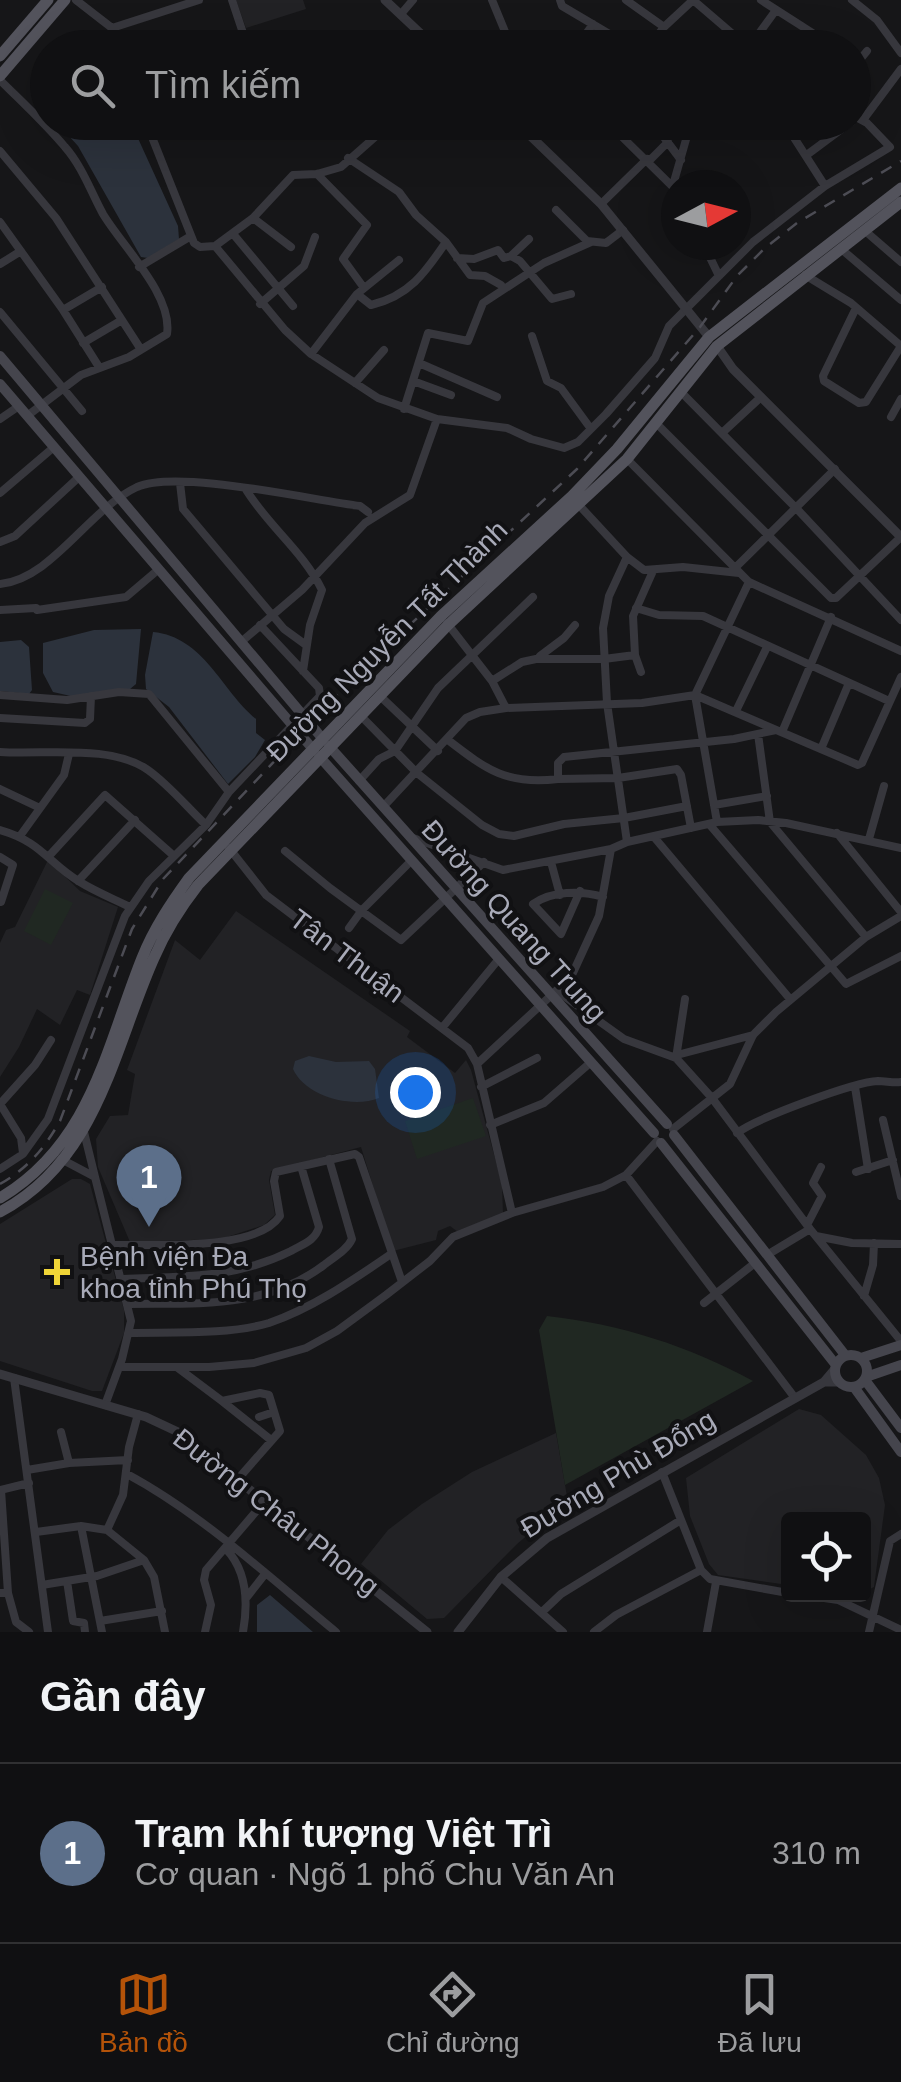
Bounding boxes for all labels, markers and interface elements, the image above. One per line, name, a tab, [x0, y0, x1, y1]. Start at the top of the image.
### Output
search box	[30, 30, 871, 140]
icon: search	[65, 58, 120, 113]
text: Tìm kiếm	[145, 64, 301, 106]
north arrow	[661, 170, 751, 260]
street label: Đường Nguyễn Tất Thành	[260, 514, 514, 768]
street label: Đường Quang Trung	[416, 814, 612, 1028]
street label: Tân Thuận	[284, 903, 410, 1009]
your location	[390, 1067, 441, 1118]
pin: 1	[116, 1144, 182, 1227]
place label: Bệnh viện Đa khoa tỉnh Phú Thọ	[80, 1241, 307, 1304]
marker: Bệnh viện Đa khoa tỉnh Phú Thọ	[44, 1259, 70, 1285]
street label: Đường Phù Đổng	[515, 1404, 721, 1544]
street label: Đường Châu Phong	[167, 1422, 385, 1602]
map controls	[781, 1512, 871, 1602]
button: locate	[781, 1512, 871, 1602]
text: Gần đây	[40, 1673, 206, 1720]
text: Trạm khí tượng Việt Trì	[135, 1813, 552, 1855]
text: 1	[64, 1835, 81, 1871]
text: 310 m	[772, 1835, 861, 1871]
text: Cơ quan · Ngõ 1 phố Chu Văn An	[135, 1856, 615, 1892]
tab: Bản đồ	[99, 1967, 188, 2059]
tab: Chỉ đường	[386, 1967, 520, 2059]
tab: Đã lưu	[718, 1967, 802, 2059]

